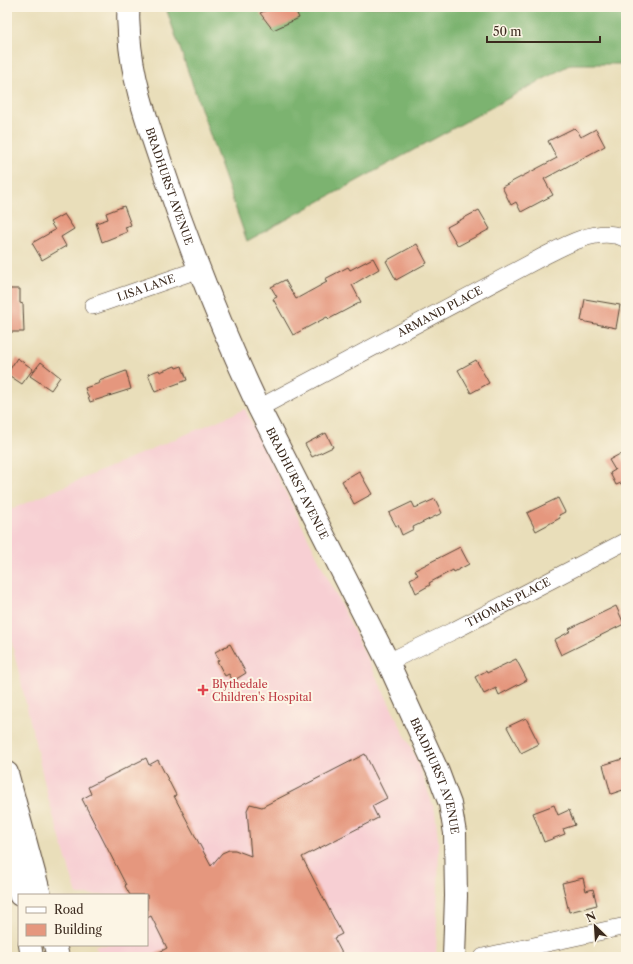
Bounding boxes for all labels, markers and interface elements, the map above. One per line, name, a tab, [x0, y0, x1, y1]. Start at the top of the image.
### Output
scale bar	[487, 18, 600, 44]
text: 50 m	[493, 24, 522, 39]
street label: BRADHURST AVENUE	[143, 125, 196, 247]
street label: LISA LANE	[115, 271, 177, 304]
street label: ARMAND PLACE	[394, 283, 485, 340]
street label: BRADHURST AVENUE	[263, 425, 332, 542]
street label: THOMAS PLACE	[463, 574, 553, 630]
place label: Blythedale Children's Hospital	[212, 677, 313, 704]
marker: Blythedale Children's Hospital	[197, 684, 209, 696]
street label: BRADHURST AVENUE	[407, 715, 462, 836]
legend	[18, 894, 148, 946]
text: Road	[54, 902, 84, 917]
north arrow	[575, 906, 615, 946]
text: N	[583, 908, 598, 925]
text: Building	[54, 922, 102, 937]

